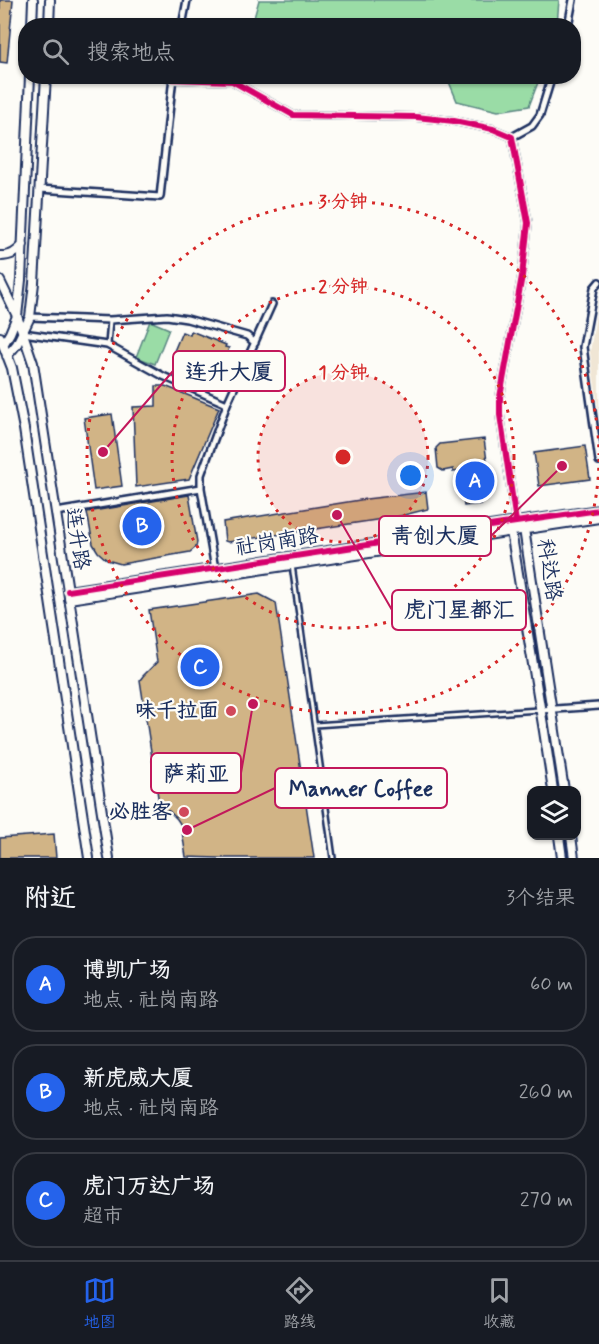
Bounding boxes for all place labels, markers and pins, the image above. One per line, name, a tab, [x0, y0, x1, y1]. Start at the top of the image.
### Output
callout: 连升大厦	[173, 351, 285, 391]
centre of rings	[333, 447, 353, 467]
pin: A	[456, 458, 494, 504]
pin: B	[122, 504, 162, 548]
callout: 青创大厦	[379, 516, 491, 556]
callout: 虎门星都汇	[392, 590, 526, 630]
pin: C	[180, 644, 220, 690]
place label: 味千拉面	[135, 697, 219, 725]
marker: 味千拉面	[224, 704, 238, 718]
callout: 萨莉亚	[151, 753, 241, 793]
callout: Manner Coffee	[275, 768, 447, 808]
place label: 必胜客	[109, 798, 172, 826]
marker: 必胜客	[177, 805, 191, 819]

